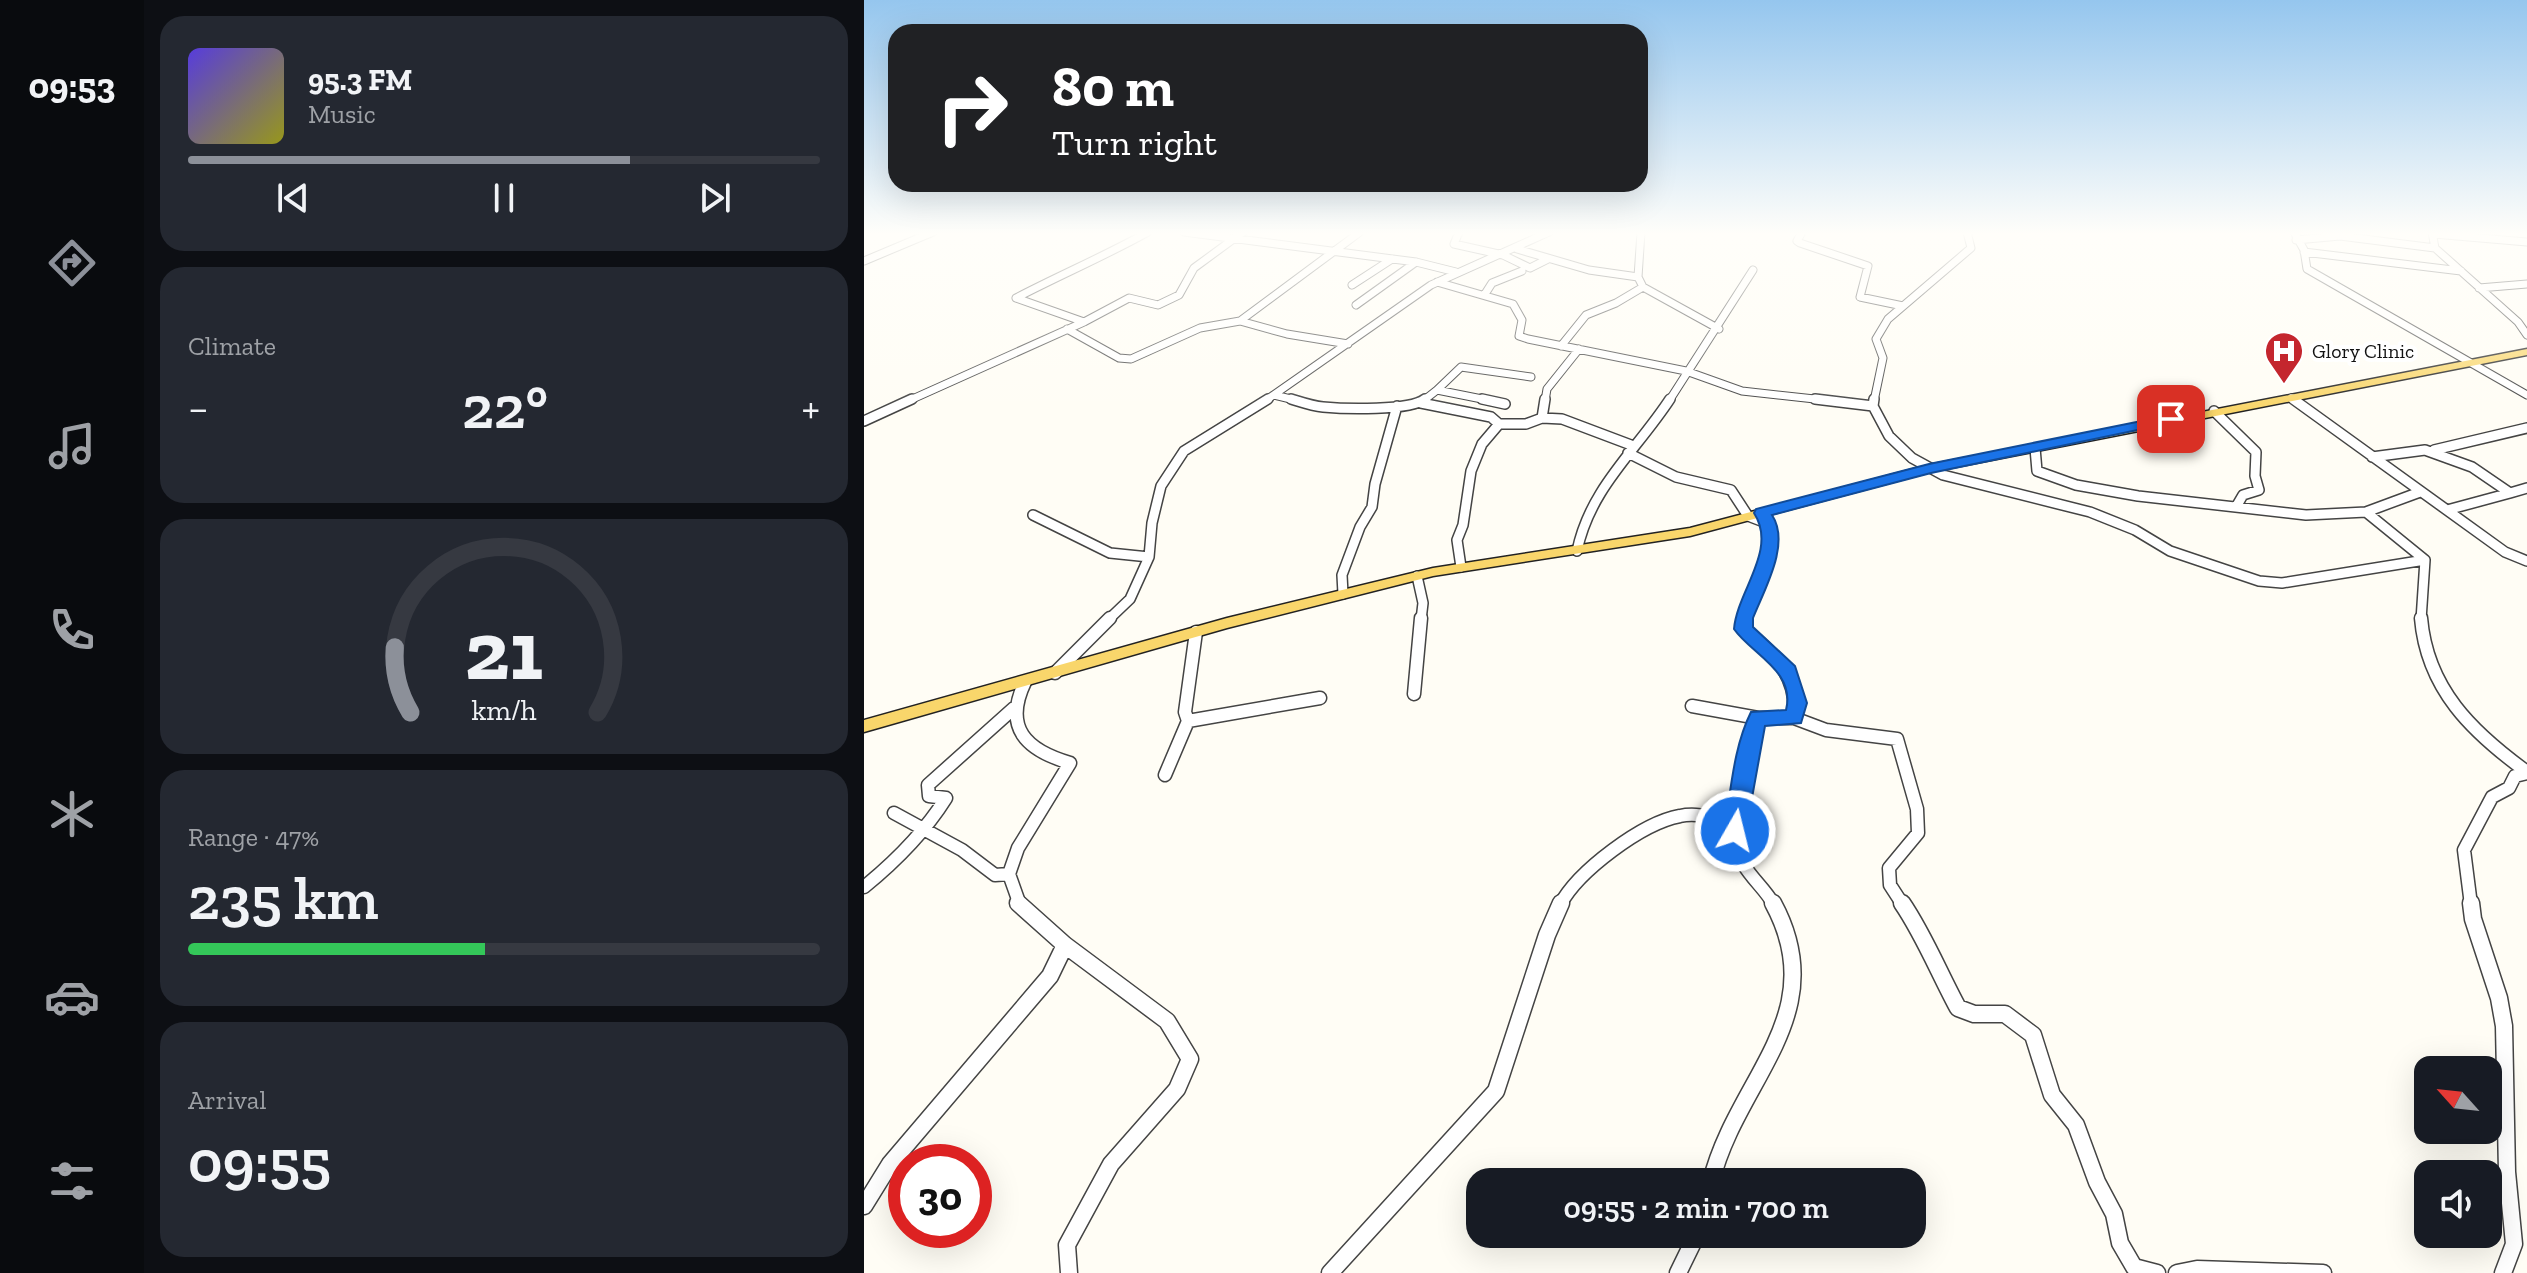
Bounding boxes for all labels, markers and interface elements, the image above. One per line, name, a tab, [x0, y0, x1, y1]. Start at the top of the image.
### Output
text: 80 m	[1052, 53, 1174, 120]
icon: right	[920, 56, 1024, 160]
text: 95.3 FM	[308, 62, 412, 98]
text: 09:53	[29, 64, 115, 107]
text: Music	[308, 98, 376, 130]
text: Turn right	[1052, 121, 1217, 164]
icon: previous	[271, 176, 315, 220]
icon: pause	[482, 176, 526, 220]
icon: next	[693, 176, 737, 220]
icon: directions	[44, 235, 100, 291]
text: Climate	[188, 330, 276, 362]
hospital icon: Glory Clinic	[2263, 330, 2305, 385]
place label: Glory Clinic	[2312, 339, 2414, 363]
text: 22°	[462, 371, 548, 443]
text: −	[188, 381, 209, 434]
text: +	[801, 381, 820, 434]
pin	[2137, 385, 2205, 453]
icon: arrive	[2149, 397, 2193, 441]
icon: music	[44, 418, 100, 474]
text: 21	[465, 599, 543, 699]
icon: phone	[44, 602, 100, 658]
text: km/h	[471, 693, 537, 727]
icon: climate	[44, 786, 100, 842]
position arrow	[1693, 789, 1777, 873]
text: Range · 47%	[188, 821, 319, 853]
text: 235 km	[188, 862, 379, 934]
icon: car	[44, 969, 100, 1025]
north arrow	[2414, 1056, 2502, 1144]
map controls	[2414, 1056, 2502, 1248]
text: Arrival	[188, 1084, 266, 1116]
text: 09:55	[188, 1125, 331, 1197]
speed limit sign: 30	[888, 1144, 992, 1248]
icon: filters	[44, 1153, 100, 1209]
button: sound	[2414, 1160, 2502, 1248]
text: 09:55 · 2 min · 700 m	[1563, 1190, 1829, 1226]

